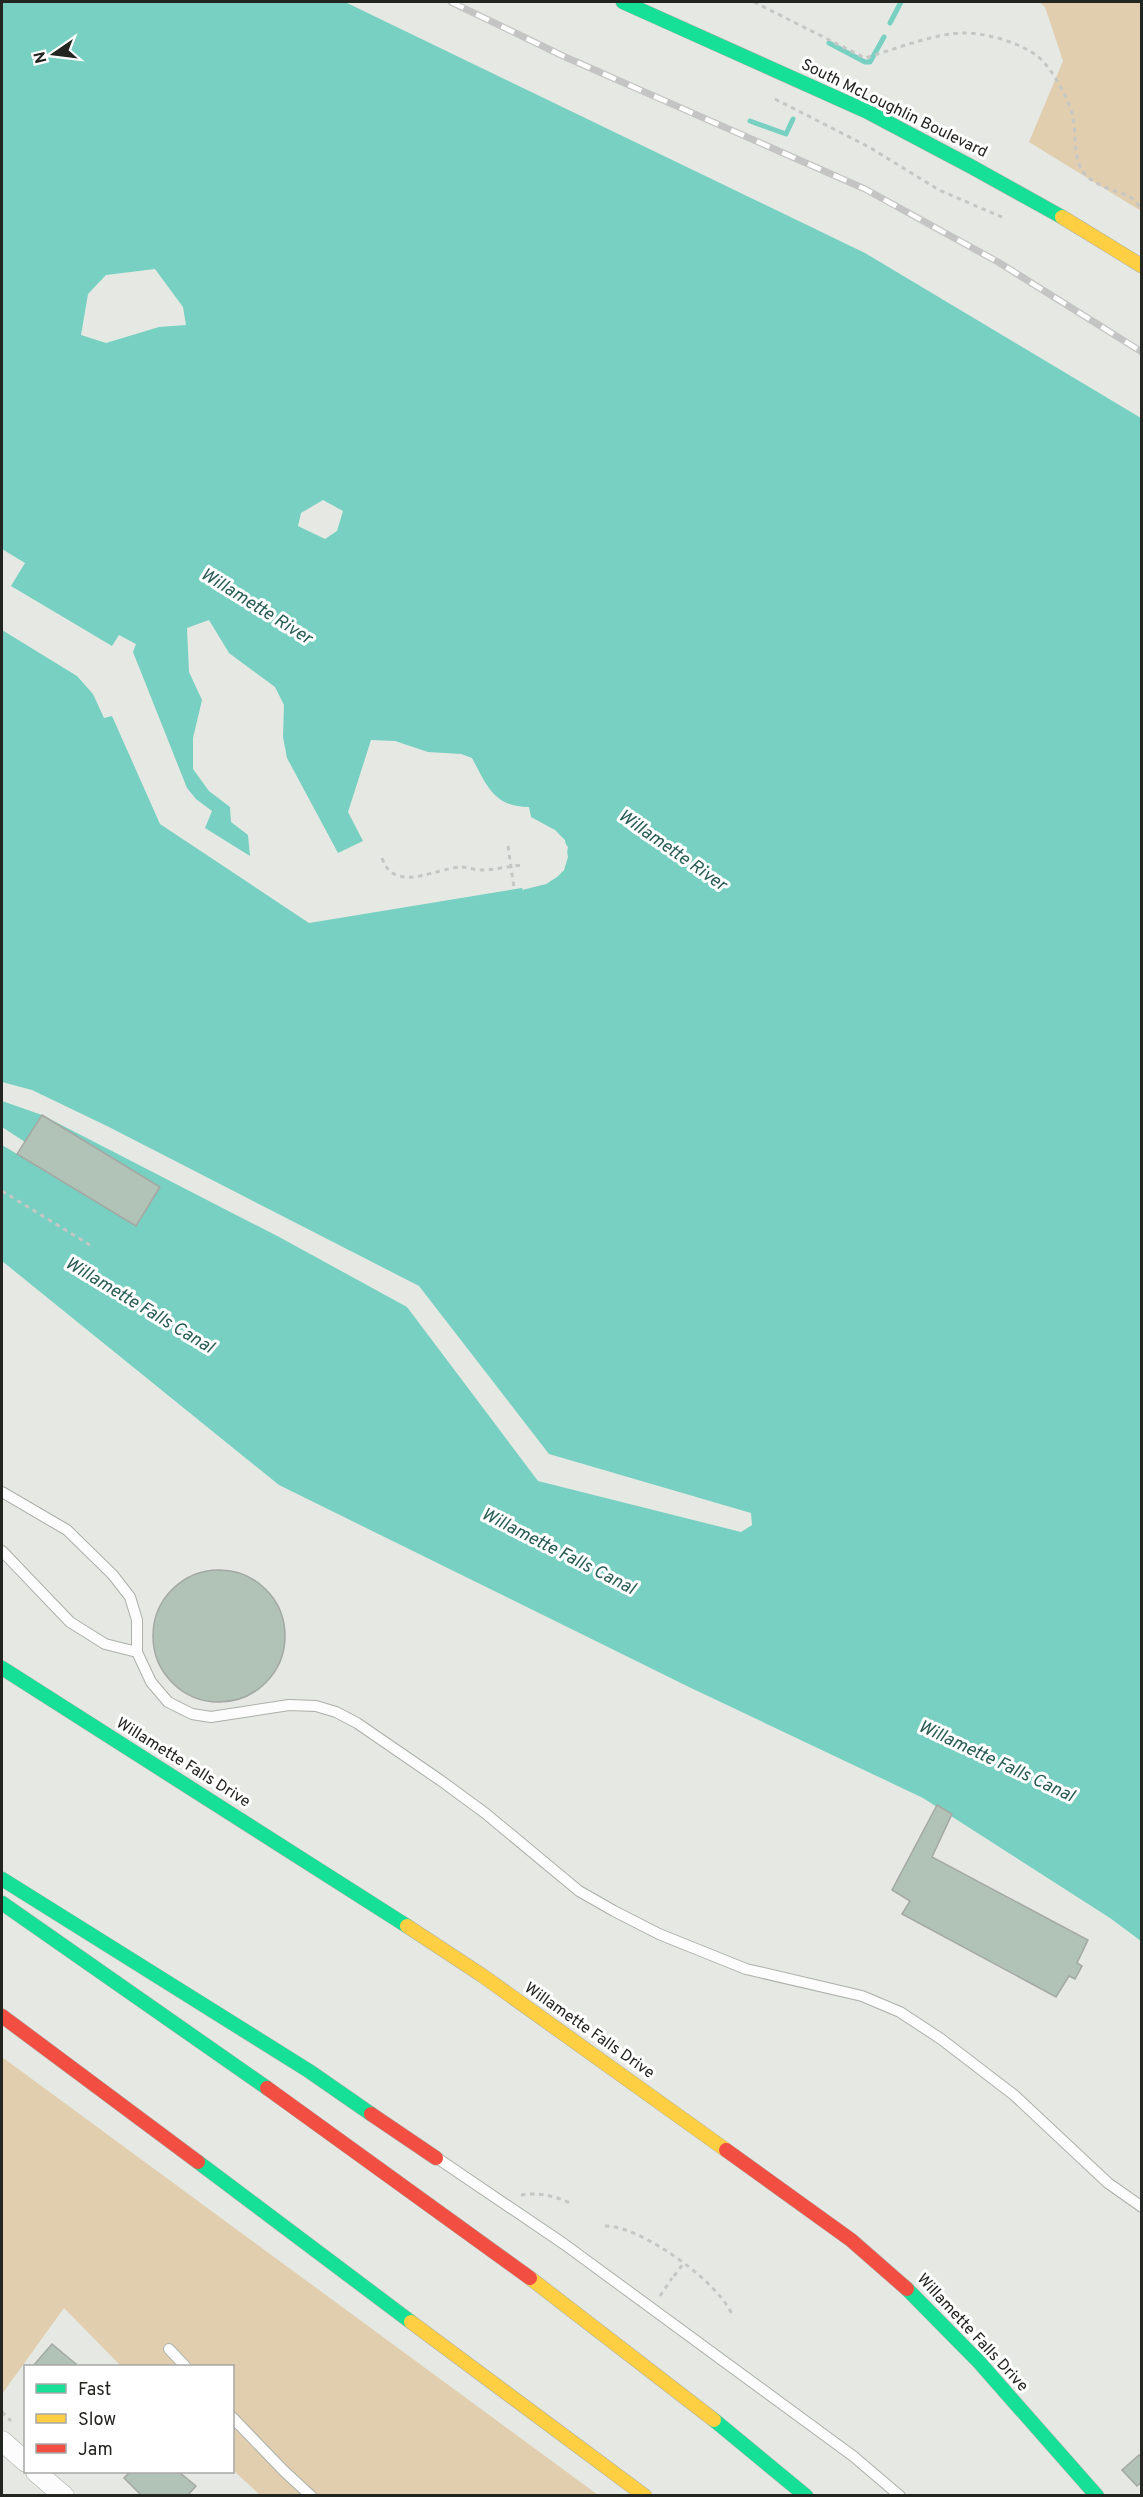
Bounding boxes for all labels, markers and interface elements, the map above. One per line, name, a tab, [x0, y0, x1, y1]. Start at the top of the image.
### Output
north arrow	[24, 24, 84, 84]
text: N	[30, 49, 52, 65]
street label: South McLoughlin Boulevard	[798, 55, 990, 163]
water label: Willamette River	[196, 563, 318, 652]
water label: Willamette River	[613, 805, 733, 898]
water label: Willamette Falls Canal	[60, 1252, 219, 1360]
water label: Willamette Falls Canal	[477, 1503, 640, 1601]
street label: Willamette Falls Drive	[112, 1714, 254, 1812]
water label: Willamette Falls Canal	[914, 1716, 1079, 1809]
street label: Willamette Falls Drive	[520, 1978, 658, 2084]
street label: Willamette Falls Drive	[912, 2270, 1032, 2396]
legend	[24, 2365, 234, 2473]
text: Fast	[78, 2379, 111, 2402]
text: Slow	[78, 2409, 116, 2432]
text: Jam	[78, 2439, 113, 2462]

